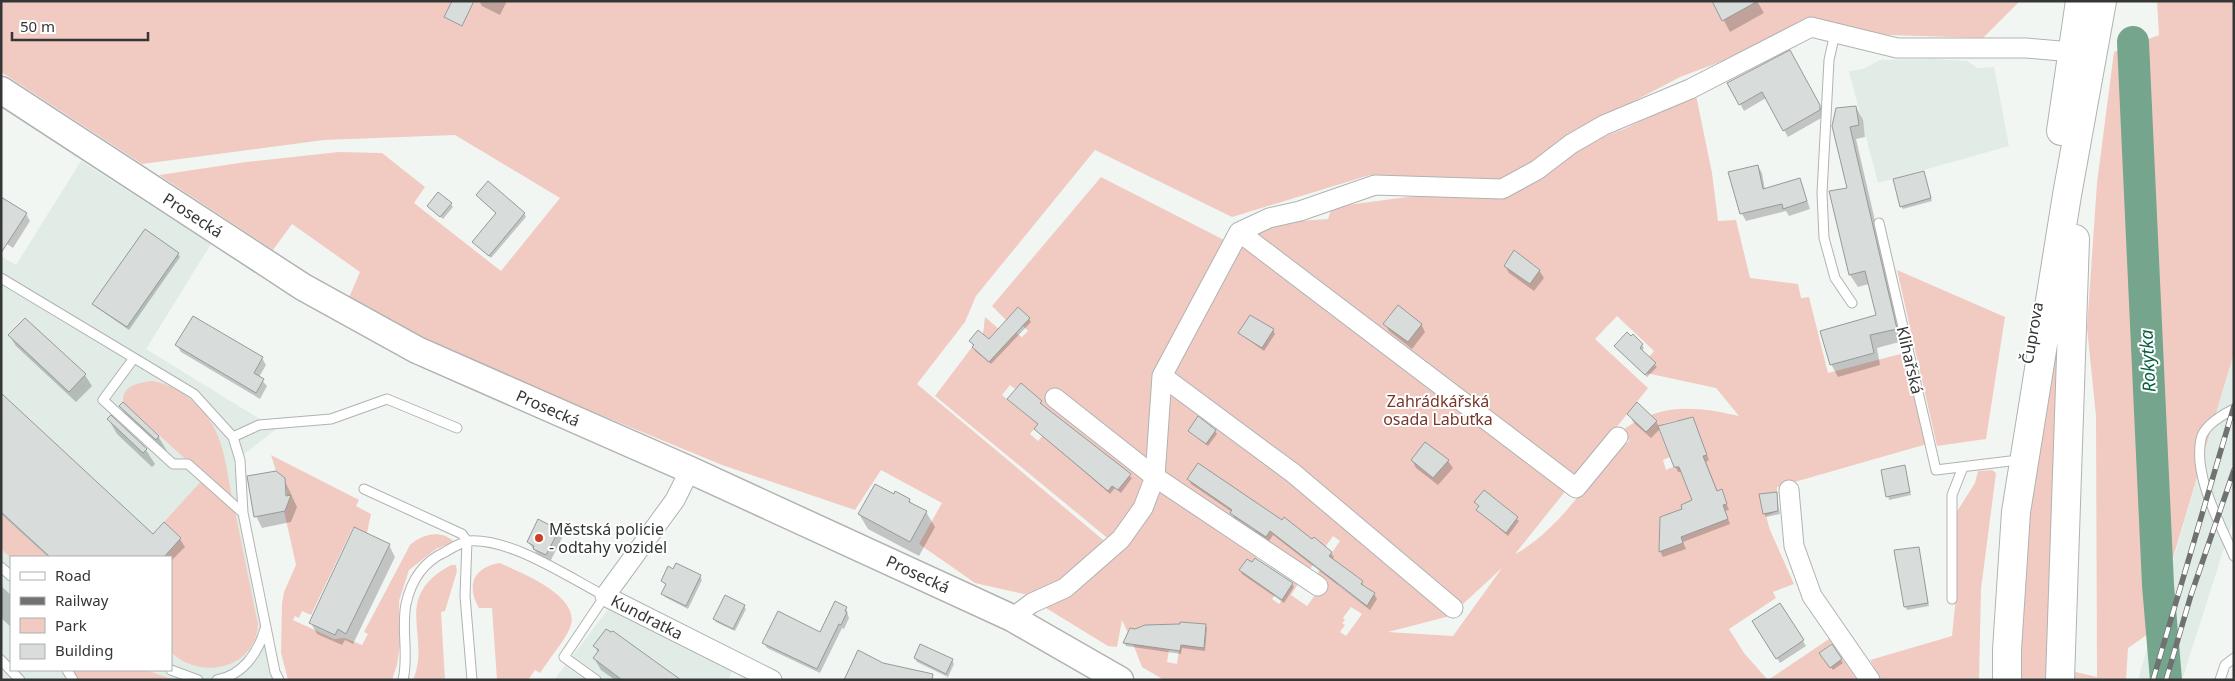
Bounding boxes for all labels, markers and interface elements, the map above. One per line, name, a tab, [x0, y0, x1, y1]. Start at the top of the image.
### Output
scale bar	[12, 10, 149, 42]
text: 50 m	[20, 16, 55, 36]
street label: Prosecká	[159, 187, 227, 243]
street label: Čuprova	[2016, 300, 2048, 366]
street label: Klihařská	[1892, 324, 1928, 396]
water label: Rokytka	[2133, 329, 2161, 393]
street label: Prosecká	[513, 384, 583, 432]
park label: Zahrádkářská osada Labuťka	[1383, 390, 1493, 430]
place label: Městská policie - odtahy vozidel	[549, 518, 667, 558]
marker: Městská policie - odtahy vozidel	[533, 532, 545, 544]
street label: Prosecká	[883, 550, 953, 598]
legend	[10, 556, 172, 671]
text: Road	[55, 565, 91, 585]
street label: Kundratka	[607, 589, 687, 645]
text: Railway	[55, 590, 109, 610]
text: Park	[55, 615, 87, 635]
text: Building	[55, 640, 113, 660]

